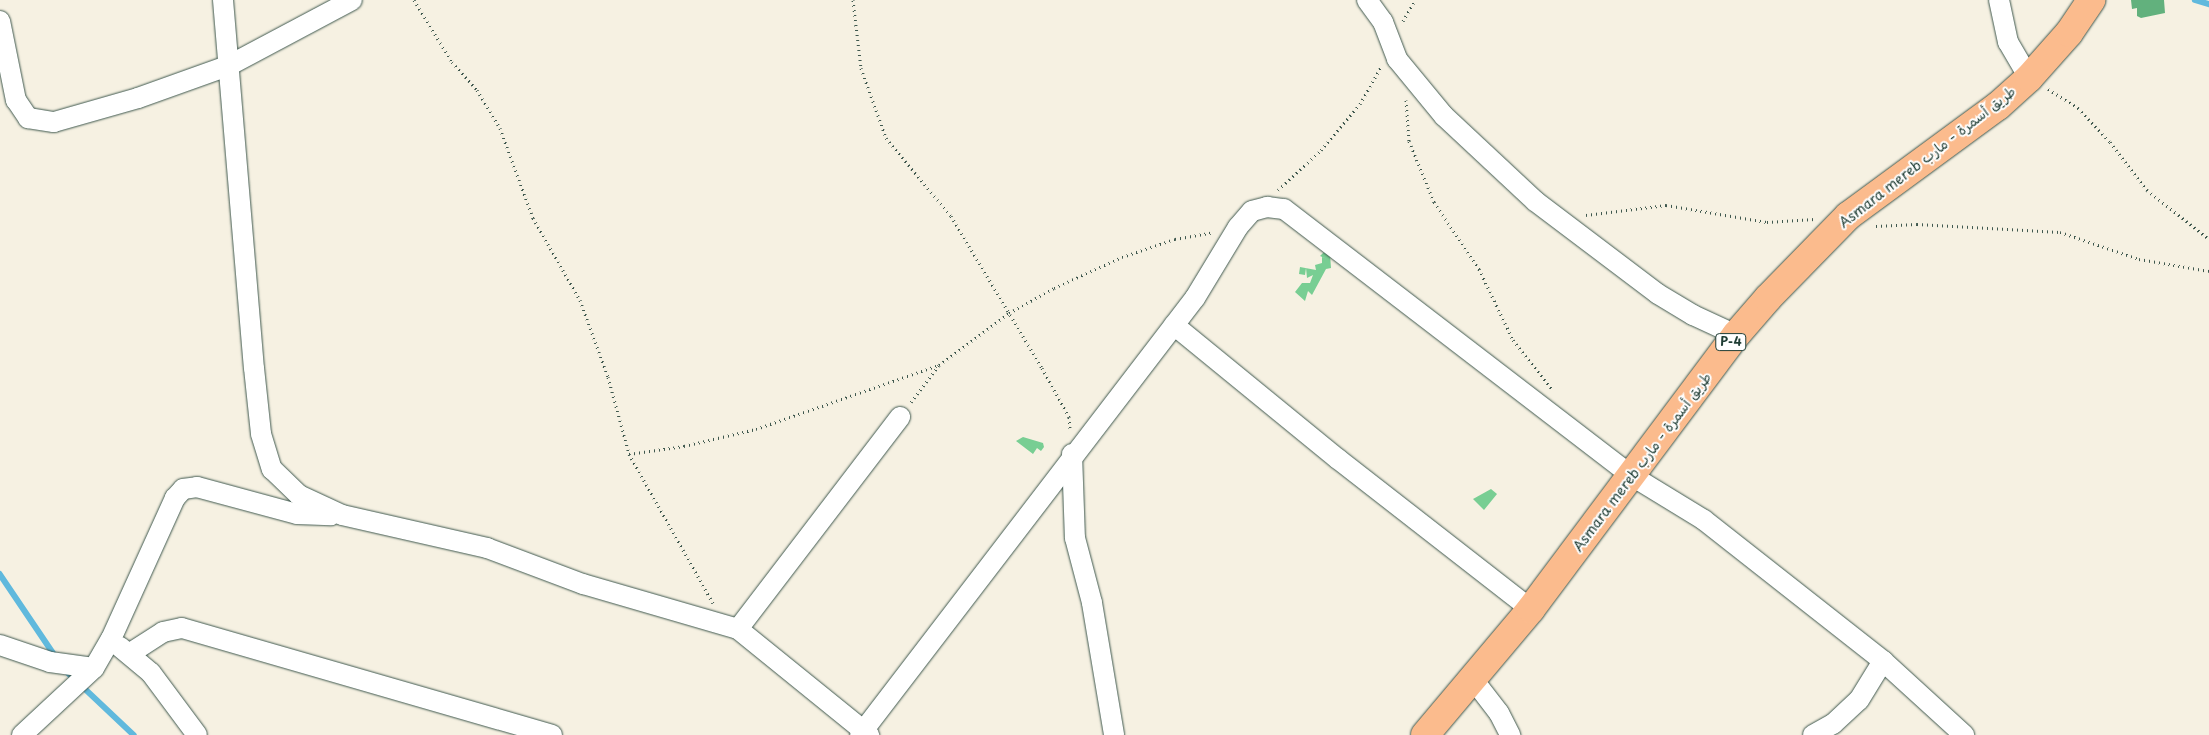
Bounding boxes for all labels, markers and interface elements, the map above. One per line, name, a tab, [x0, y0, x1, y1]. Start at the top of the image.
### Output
street label: Asmara mereb طريق أسمرة - مارب	[1835, 83, 2019, 231]
road number: P-4	[1715, 332, 1747, 352]
street label: Asmara mereb طريق أسمرة - مارب	[1569, 369, 1715, 555]

